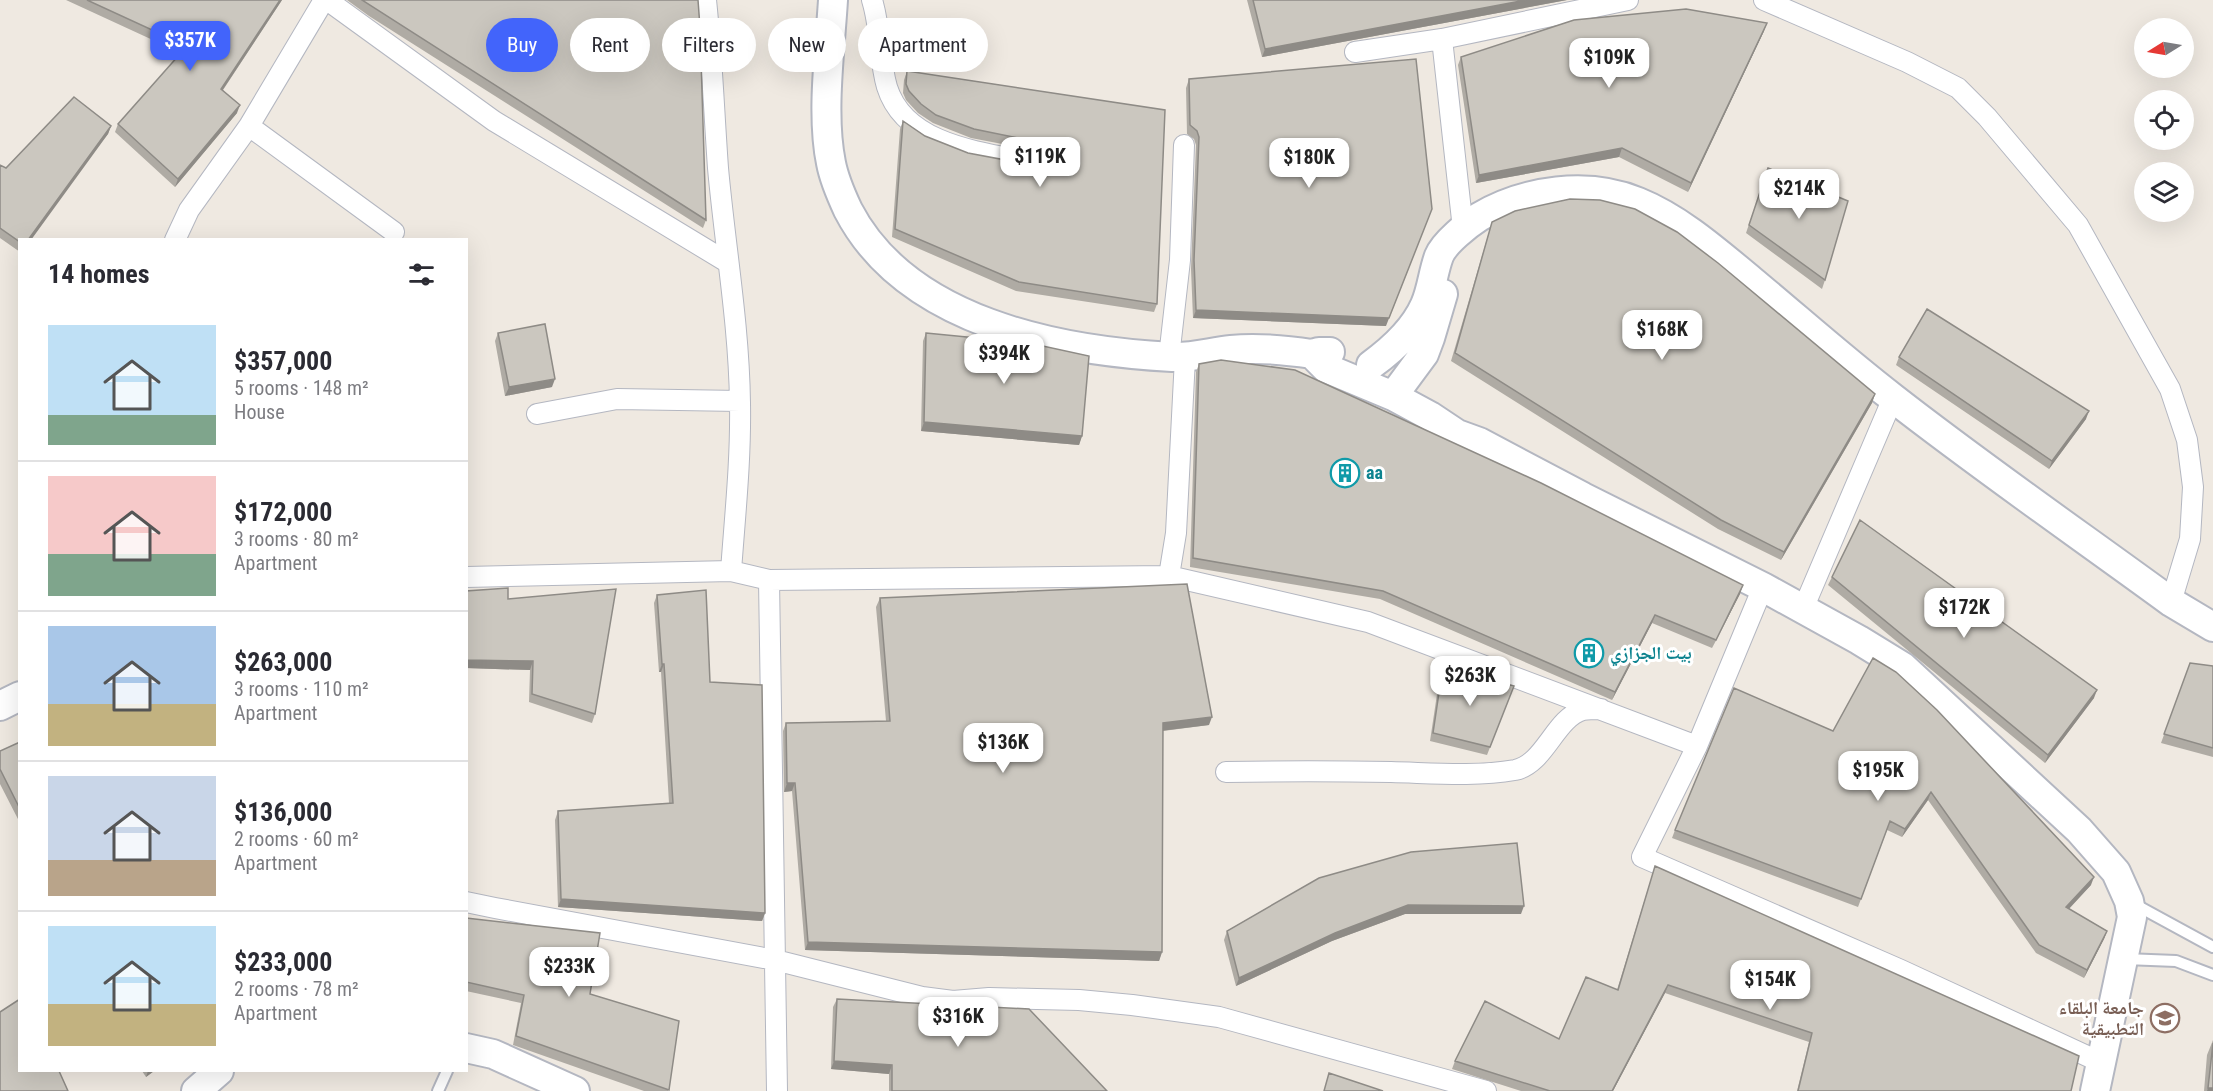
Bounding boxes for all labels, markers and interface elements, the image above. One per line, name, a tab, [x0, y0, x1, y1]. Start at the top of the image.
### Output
chip: Buy	[486, 18, 558, 72]
chip: Rent	[570, 18, 650, 72]
chip: Filters	[662, 18, 756, 72]
chip: New	[768, 18, 846, 72]
chip: Apartment	[858, 18, 988, 72]
north arrow	[2134, 18, 2194, 78]
map controls	[2134, 18, 2194, 222]
pin: $357K	[148, 21, 232, 72]
text: $357K	[164, 28, 216, 52]
pin: $109K	[1567, 38, 1651, 89]
text: $109K	[1583, 45, 1635, 69]
button: locate	[2134, 90, 2194, 150]
pin: $119K	[998, 137, 1082, 188]
pin: $180K	[1267, 138, 1351, 189]
text: $119K	[1014, 144, 1066, 168]
text: $180K	[1283, 145, 1335, 169]
button: layers	[2134, 162, 2194, 222]
pin: $214K	[1757, 169, 1841, 220]
text: $214K	[1773, 176, 1825, 200]
icon: filters	[405, 258, 438, 291]
text: 14 homes	[48, 259, 150, 289]
pin: $168K	[1620, 310, 1704, 361]
text: $168K	[1636, 317, 1688, 341]
pin: $394K	[962, 334, 1046, 385]
text: $394K	[978, 341, 1030, 365]
text: $357,000	[234, 346, 332, 376]
icon: home	[96, 349, 168, 421]
text: 5 rooms · 148 m²	[234, 376, 369, 400]
text: House	[234, 400, 285, 424]
building icon: aa	[1329, 457, 1361, 489]
place label: aa	[1366, 462, 1383, 483]
text: $172,000	[234, 497, 332, 527]
icon: home	[96, 500, 168, 572]
text: 3 rooms · 80 m²	[234, 527, 359, 551]
text: Apartment	[234, 551, 318, 575]
pin: $172K	[1922, 588, 2006, 639]
text: $172K	[1938, 595, 1990, 619]
building icon: بيت الجزازي	[1573, 637, 1605, 669]
place label: بيت الجزازي	[1610, 642, 1692, 667]
text: $263,000	[234, 647, 332, 677]
icon: home	[96, 650, 168, 722]
pin: $263K	[1428, 656, 1512, 707]
text: $263K	[1444, 663, 1496, 687]
text: 3 rooms · 110 m²	[234, 677, 369, 701]
text: Apartment	[234, 701, 318, 725]
pin: $136K	[961, 723, 1045, 774]
text: $136K	[977, 730, 1029, 754]
pin: $195K	[1836, 751, 1920, 802]
text: $195K	[1852, 758, 1904, 782]
text: $136,000	[234, 797, 332, 827]
icon: home	[96, 800, 168, 872]
text: 2 rooms · 60 m²	[234, 827, 359, 851]
text: Apartment	[234, 851, 318, 875]
text: $233,000	[234, 947, 332, 977]
pin: $233K	[527, 947, 611, 998]
icon: home	[96, 950, 168, 1022]
text: $233K	[543, 954, 595, 978]
pin: $154K	[1728, 960, 1812, 1011]
text: $154K	[1744, 967, 1796, 991]
text: 2 rooms · 78 m²	[234, 977, 359, 1001]
pin: $316K	[916, 997, 1000, 1048]
place label: جامعة البلقاء التطبيقية	[2059, 997, 2144, 1040]
text: Apartment	[234, 1001, 318, 1025]
school or university icon: جامعة البلقاء التطبيقية	[2149, 1002, 2181, 1034]
text: $316K	[932, 1004, 984, 1028]

